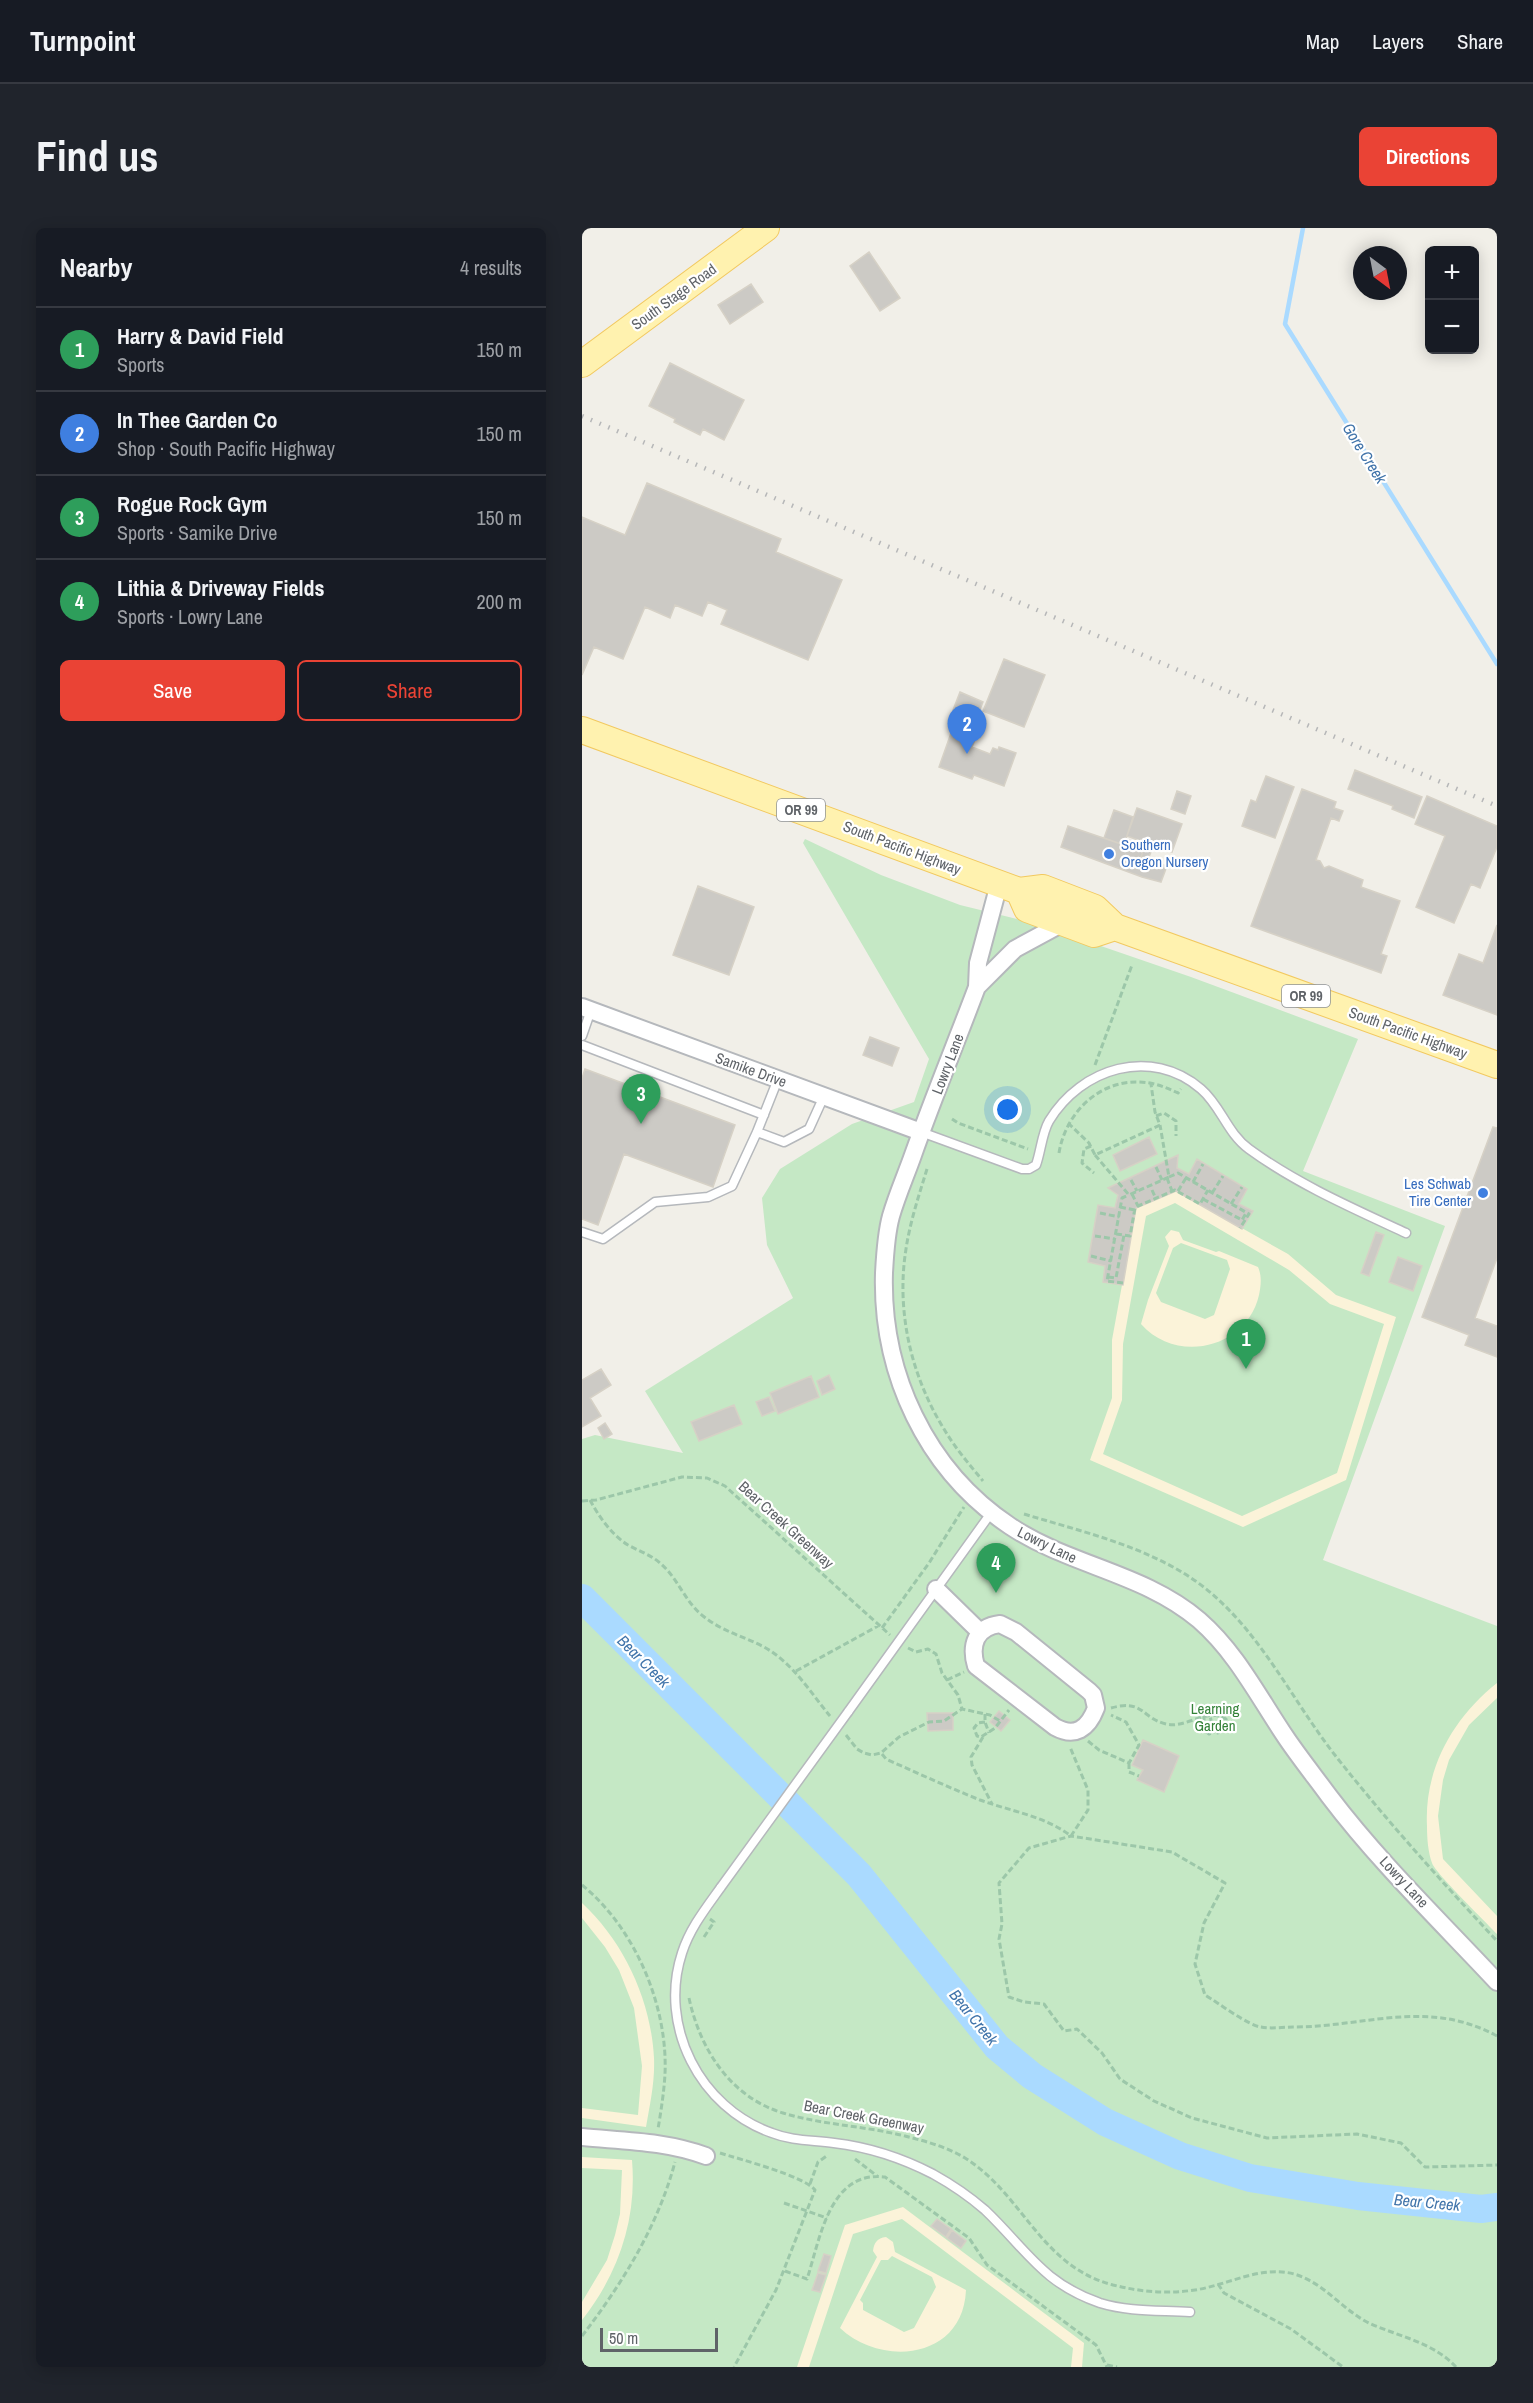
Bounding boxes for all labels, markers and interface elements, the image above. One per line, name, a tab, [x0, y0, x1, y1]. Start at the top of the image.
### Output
text: Turnpoint	[30, 22, 135, 60]
text: Map	[1306, 27, 1339, 56]
text: Layers	[1372, 27, 1424, 56]
text: Share	[1457, 27, 1503, 56]
button: Directions	[1359, 127, 1497, 186]
text: Find us	[36, 128, 158, 184]
north arrow	[1353, 246, 1407, 300]
map controls	[1425, 246, 1479, 354]
button: +	[1425, 246, 1479, 300]
text: Nearby	[60, 250, 132, 285]
text: 4 results	[460, 254, 522, 281]
street label: South Stage Road	[627, 259, 721, 335]
button: −	[1425, 300, 1479, 354]
text: Harry & David Field	[117, 321, 283, 351]
text: 1	[75, 336, 84, 363]
text: 150 m	[476, 336, 522, 363]
text: Sports	[117, 351, 164, 378]
text: In Thee Garden Co	[117, 405, 277, 435]
water label: Gore Creek	[1338, 418, 1393, 488]
text: 2	[75, 420, 84, 447]
text: 150 m	[476, 420, 522, 447]
text: Shop · South Pacific Highway	[117, 435, 335, 462]
text: Rogue Rock Gym	[117, 489, 267, 519]
text: 3	[75, 504, 84, 531]
text: 150 m	[476, 504, 522, 531]
text: Sports · Samike Drive	[117, 519, 277, 546]
text: Lithia & Driveway Fields	[117, 573, 325, 603]
text: 4	[75, 588, 84, 615]
text: 200 m	[476, 588, 522, 615]
text: Sports · Lowry Lane	[117, 603, 263, 630]
button: Save	[60, 660, 285, 721]
button: Share	[297, 660, 522, 721]
pin: 2	[948, 704, 986, 754]
road number: OR 99	[777, 799, 825, 821]
street label: South Pacific Highway	[840, 815, 965, 880]
place label: Southern Oregon Nursery	[1121, 834, 1209, 872]
marker: Southern Oregon Nursery	[1102, 847, 1116, 861]
road number: OR 99	[1282, 985, 1330, 1007]
street label: South Pacific Highway	[1346, 1001, 1471, 1064]
street label: Lowry Lane	[926, 1030, 969, 1097]
street label: Samike Drive	[713, 1047, 790, 1092]
pin: 3	[622, 1074, 660, 1124]
your location	[993, 1095, 1022, 1124]
place label: Les Schwab Tire Center	[1404, 1173, 1471, 1211]
marker: Les Schwab Tire Center	[1476, 1186, 1490, 1200]
pin: 1	[1226, 1320, 1266, 1369]
street label: Bear Creek Greenway	[734, 1476, 839, 1574]
street label: Lowry Lane	[1014, 1521, 1081, 1568]
pin: 4	[976, 1544, 1016, 1593]
water label: Bear Creek	[613, 1630, 676, 1693]
park label: Learning Garden	[1191, 1698, 1239, 1736]
street label: Lowry Lane	[1375, 1851, 1434, 1912]
water label: Bear Creek	[945, 1984, 1004, 2050]
street label: Bear Creek Greenway	[802, 2095, 927, 2139]
water label: Bear Creek	[1393, 2188, 1461, 2216]
scale bar	[600, 2325, 718, 2352]
text: 50 m	[609, 2327, 638, 2349]

